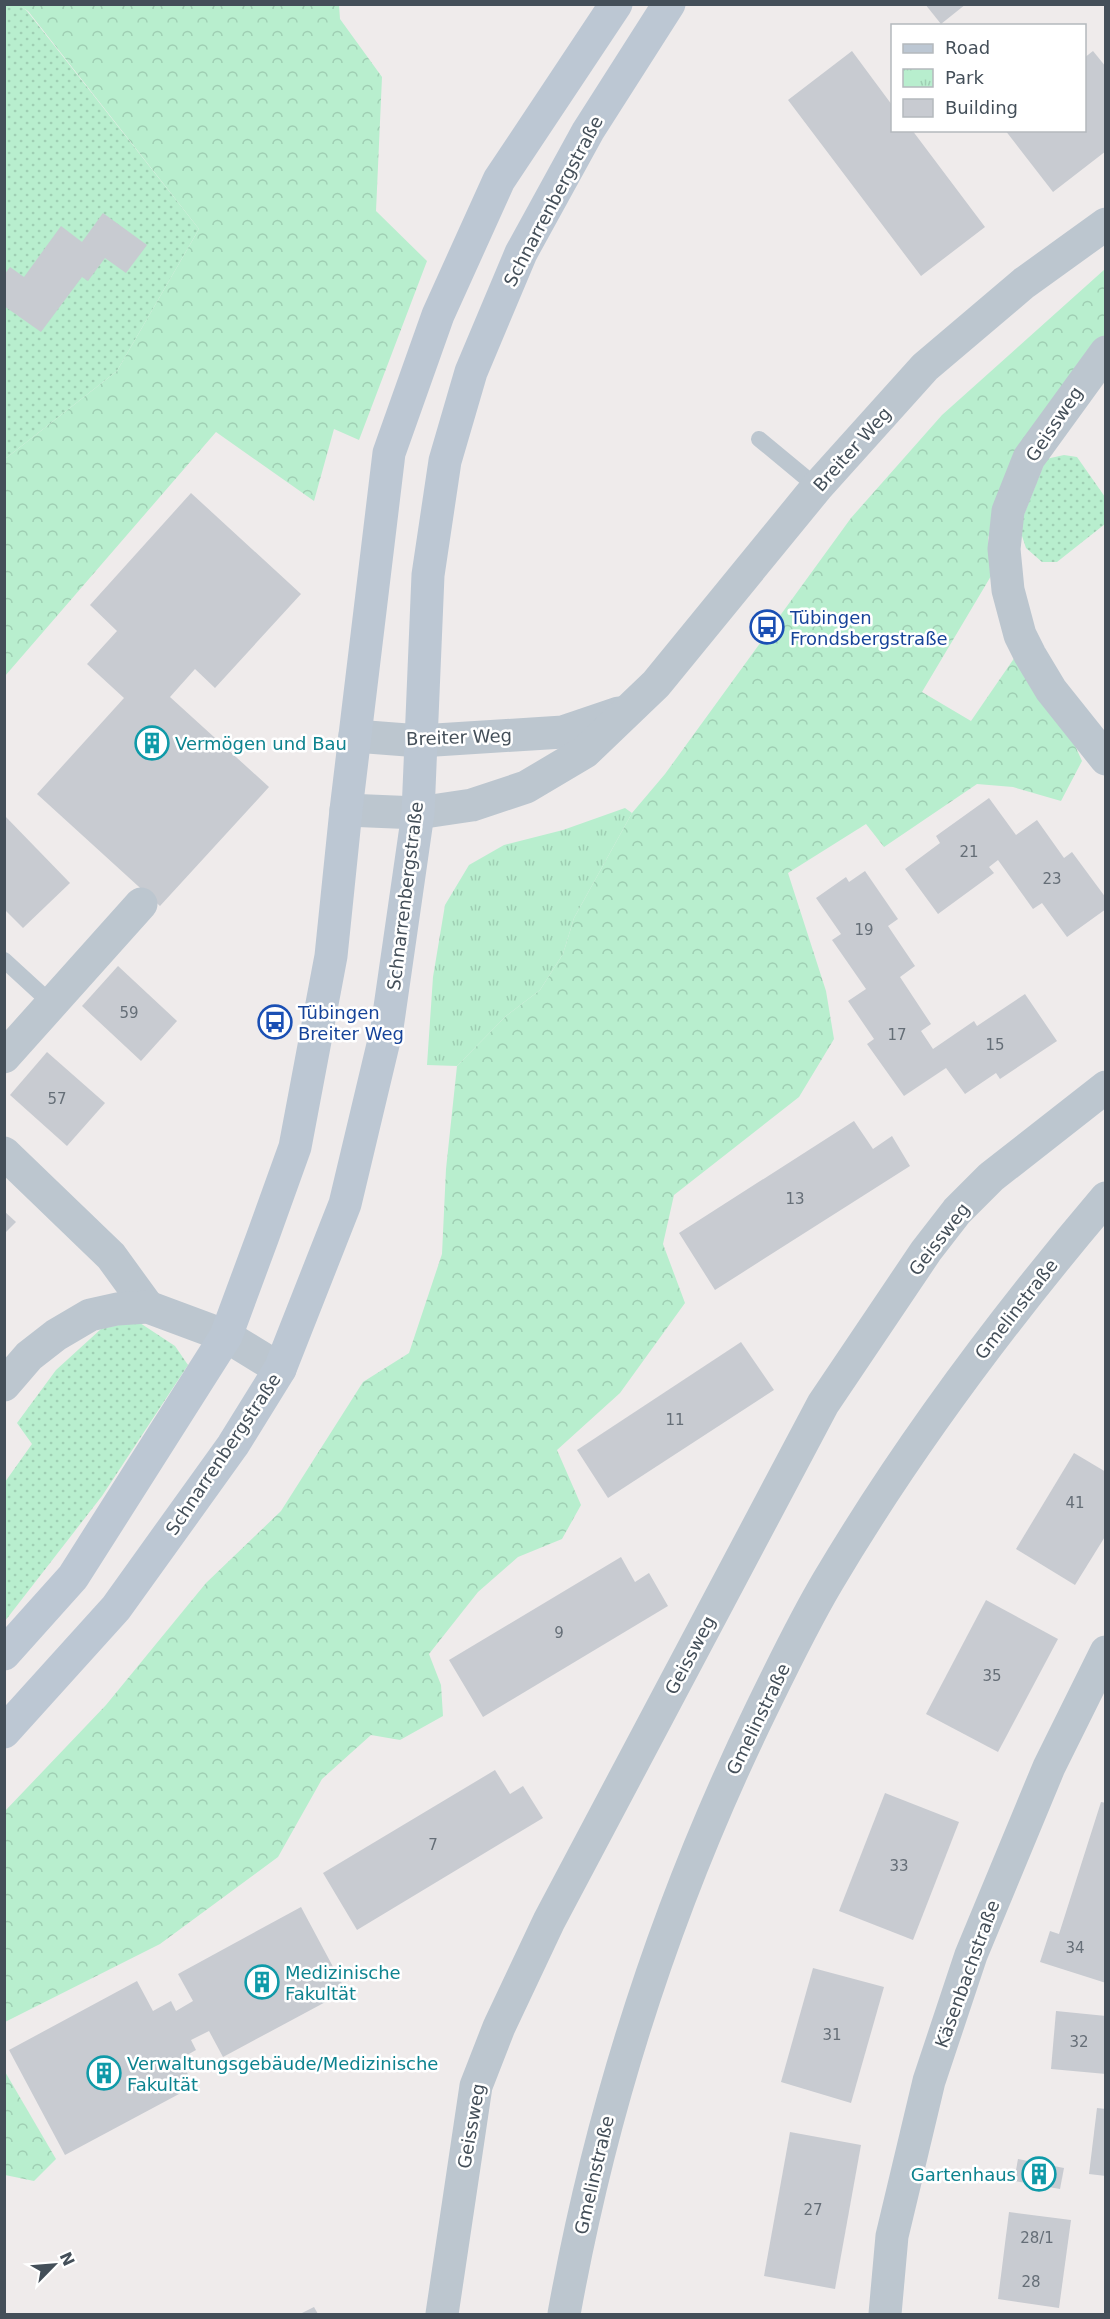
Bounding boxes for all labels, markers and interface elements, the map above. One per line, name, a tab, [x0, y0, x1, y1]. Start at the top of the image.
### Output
legend	[891, 24, 1086, 132]
text: Road	[945, 37, 990, 58]
text: Park	[945, 67, 984, 88]
text: Building	[945, 97, 1018, 118]
street label: Schnarrenbergstraße	[499, 112, 607, 290]
street label: Geissweg	[1021, 382, 1087, 466]
street label: Breiter Weg	[809, 403, 895, 495]
place label: Tübingen Frondsbergstraße	[789, 607, 948, 649]
bus stop icon: Tübingen Frondsbergstraße	[749, 609, 785, 645]
building icon: Vermögen und Bau	[134, 725, 170, 761]
street label: Breiter Weg	[406, 725, 512, 749]
place label: Vermögen und Bau	[175, 733, 347, 754]
street label: Schnarrenbergstraße	[383, 800, 427, 992]
house number: 21	[959, 843, 979, 861]
house number: 23	[1042, 870, 1062, 888]
house number: 19	[854, 921, 874, 939]
place label: Tübingen Breiter Weg	[297, 1002, 404, 1044]
house number: 59	[119, 1004, 139, 1022]
bus stop icon: Tübingen Breiter Weg	[257, 1004, 293, 1040]
house number: 17	[887, 1026, 907, 1044]
house number: 15	[985, 1036, 1005, 1054]
house number: 57	[47, 1090, 67, 1108]
house number: 13	[785, 1190, 805, 1208]
street label: Geissweg	[904, 1199, 974, 1279]
street label: Gmelinstraße	[970, 1255, 1062, 1363]
street label: Schnarrenbergstraße	[161, 1369, 285, 1539]
house number: 11	[665, 1411, 685, 1429]
house number: 41	[1065, 1494, 1085, 1512]
street label: Geissweg	[661, 1612, 719, 1698]
house number: 9	[554, 1624, 564, 1642]
street label: Gmelinstraße	[722, 1660, 794, 1778]
house number: 35	[982, 1667, 1002, 1685]
house number: 7	[428, 1836, 438, 1854]
house number: 33	[889, 1857, 909, 1875]
street label: Käsenbachstraße	[931, 1897, 1003, 2051]
house number: 34	[1065, 1939, 1085, 1957]
place label: Medizinische Fakultät	[285, 1962, 401, 2004]
building icon: Medizinische Fakultät	[244, 1964, 280, 2000]
house number: 31	[822, 2026, 842, 2044]
house number: 32	[1069, 2033, 1089, 2051]
place label: Verwaltungsgebäude/Medizinische Fakultät	[127, 2053, 438, 2095]
building icon: Verwaltungsgebäude/Medizinische Fakultät	[86, 2055, 122, 2091]
street label: Geissweg	[453, 2082, 489, 2170]
street label: Gmelinstraße	[570, 2114, 618, 2236]
building icon: Gartenhaus	[1021, 2156, 1057, 2192]
place label: Gartenhaus	[911, 2164, 1016, 2185]
house number: 27	[803, 2201, 823, 2219]
house number: 28/1	[1020, 2229, 1054, 2247]
north arrow	[24, 2235, 84, 2295]
text: N	[56, 2249, 79, 2269]
house number: 28	[1021, 2273, 1041, 2291]

